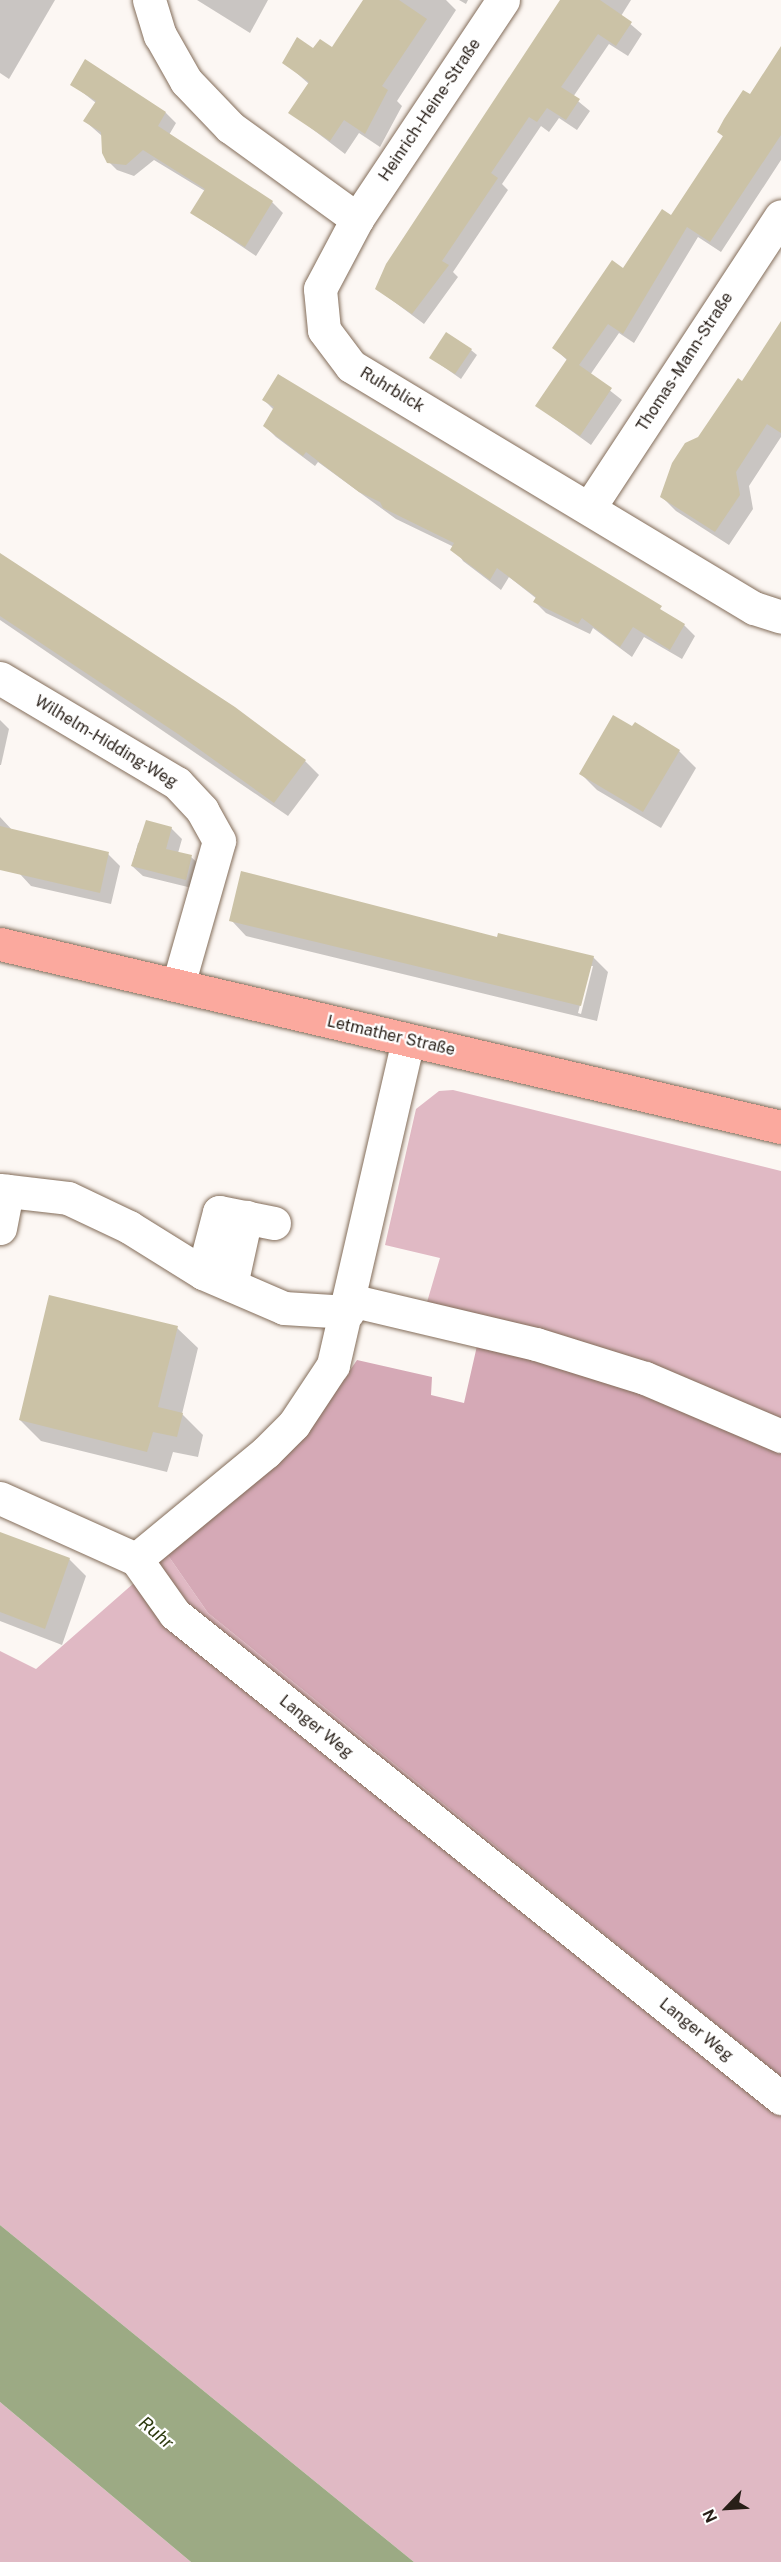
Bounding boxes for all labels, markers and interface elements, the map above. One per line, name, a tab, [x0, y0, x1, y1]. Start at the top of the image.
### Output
street label: Heinrich-Heine-Straße	[375, 35, 485, 185]
street label: Thomas-Mann-Straße	[633, 289, 737, 435]
street label: Ruhrblick	[356, 363, 428, 417]
street label: Wilhelm-Hidding-Weg	[31, 692, 181, 792]
street label: Letmather Straße	[325, 1012, 457, 1060]
street label: Langer Weg	[275, 1691, 357, 1763]
street label: Langer Weg	[655, 1994, 737, 2066]
water label: Ruhr	[134, 2412, 178, 2454]
north arrow	[697, 2478, 757, 2538]
text: N	[699, 2506, 721, 2526]

